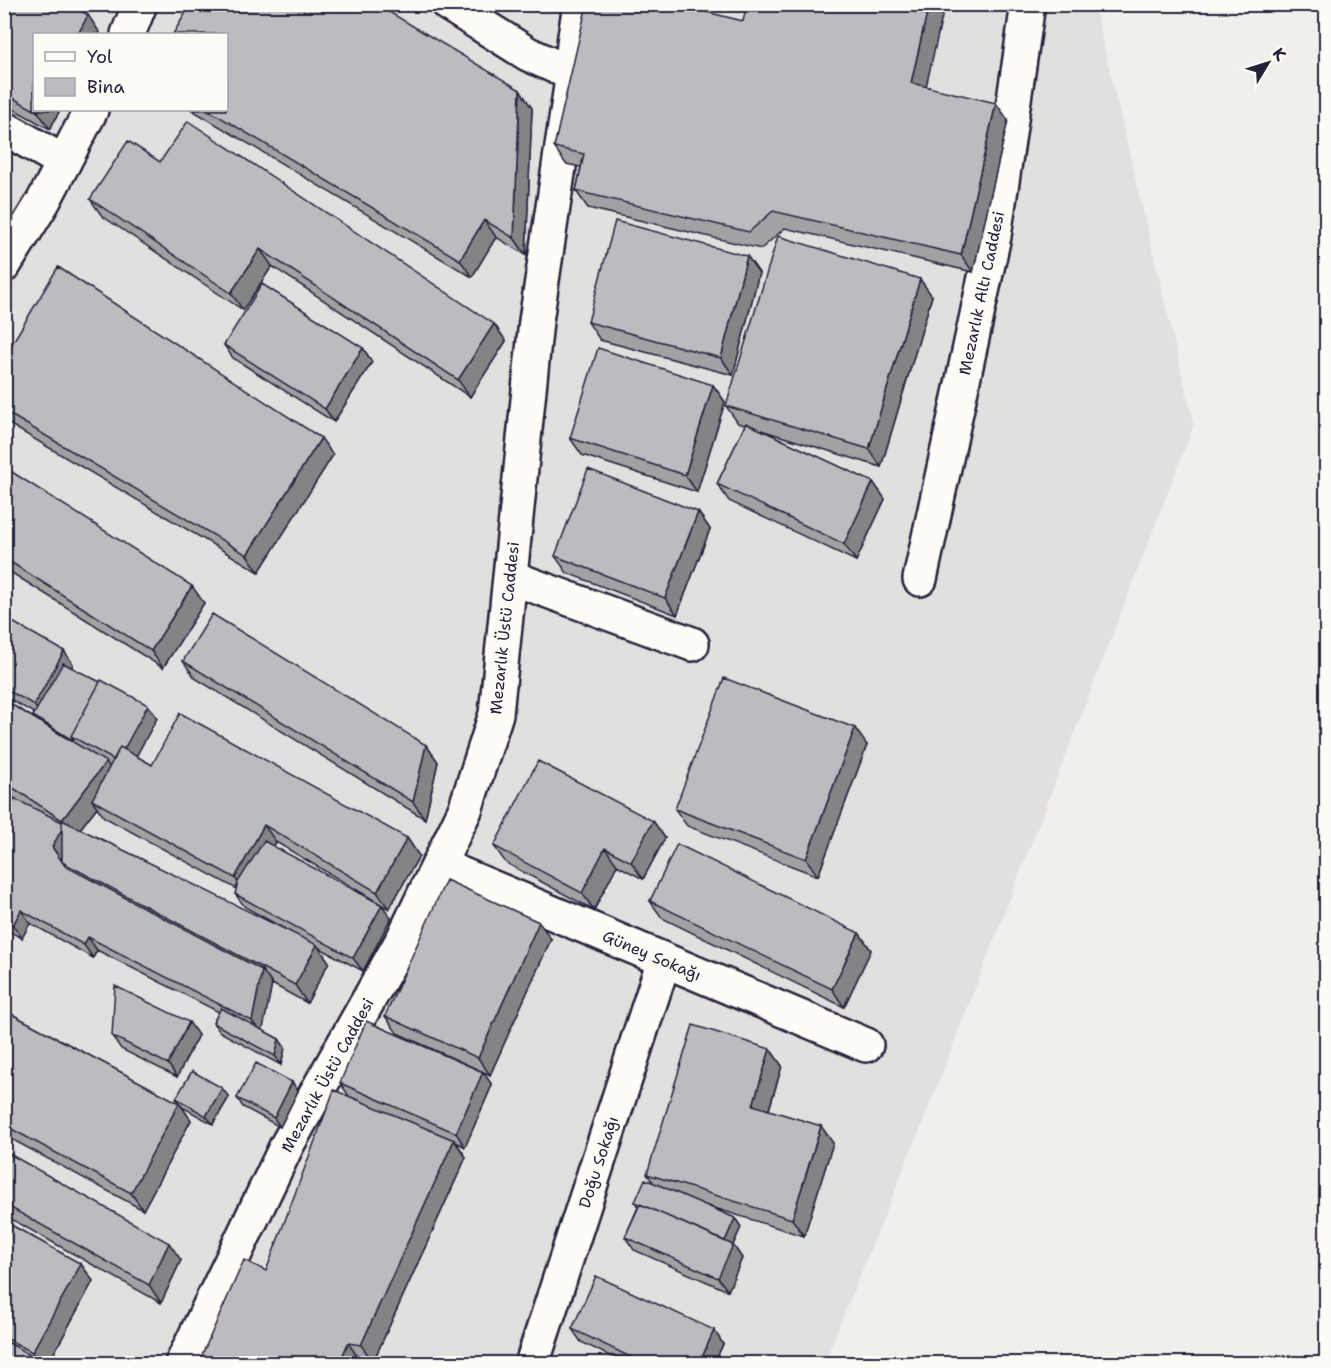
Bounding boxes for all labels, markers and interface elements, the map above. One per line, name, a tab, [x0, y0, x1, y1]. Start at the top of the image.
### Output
legend	[33, 33, 228, 111]
north arrow	[1238, 33, 1298, 93]
text: K	[1268, 43, 1291, 65]
text: Yol	[87, 45, 113, 69]
text: Bina	[87, 75, 125, 99]
street label: Mezarlık Altı Caddesi	[954, 209, 1009, 377]
street label: Mezarlık Üstü Caddesi	[485, 541, 524, 715]
street label: Güney Sokağı	[599, 925, 704, 986]
street label: Mezarlık Üstü Caddesi	[276, 994, 379, 1156]
street label: Doğu Sokağı	[574, 1114, 623, 1211]

